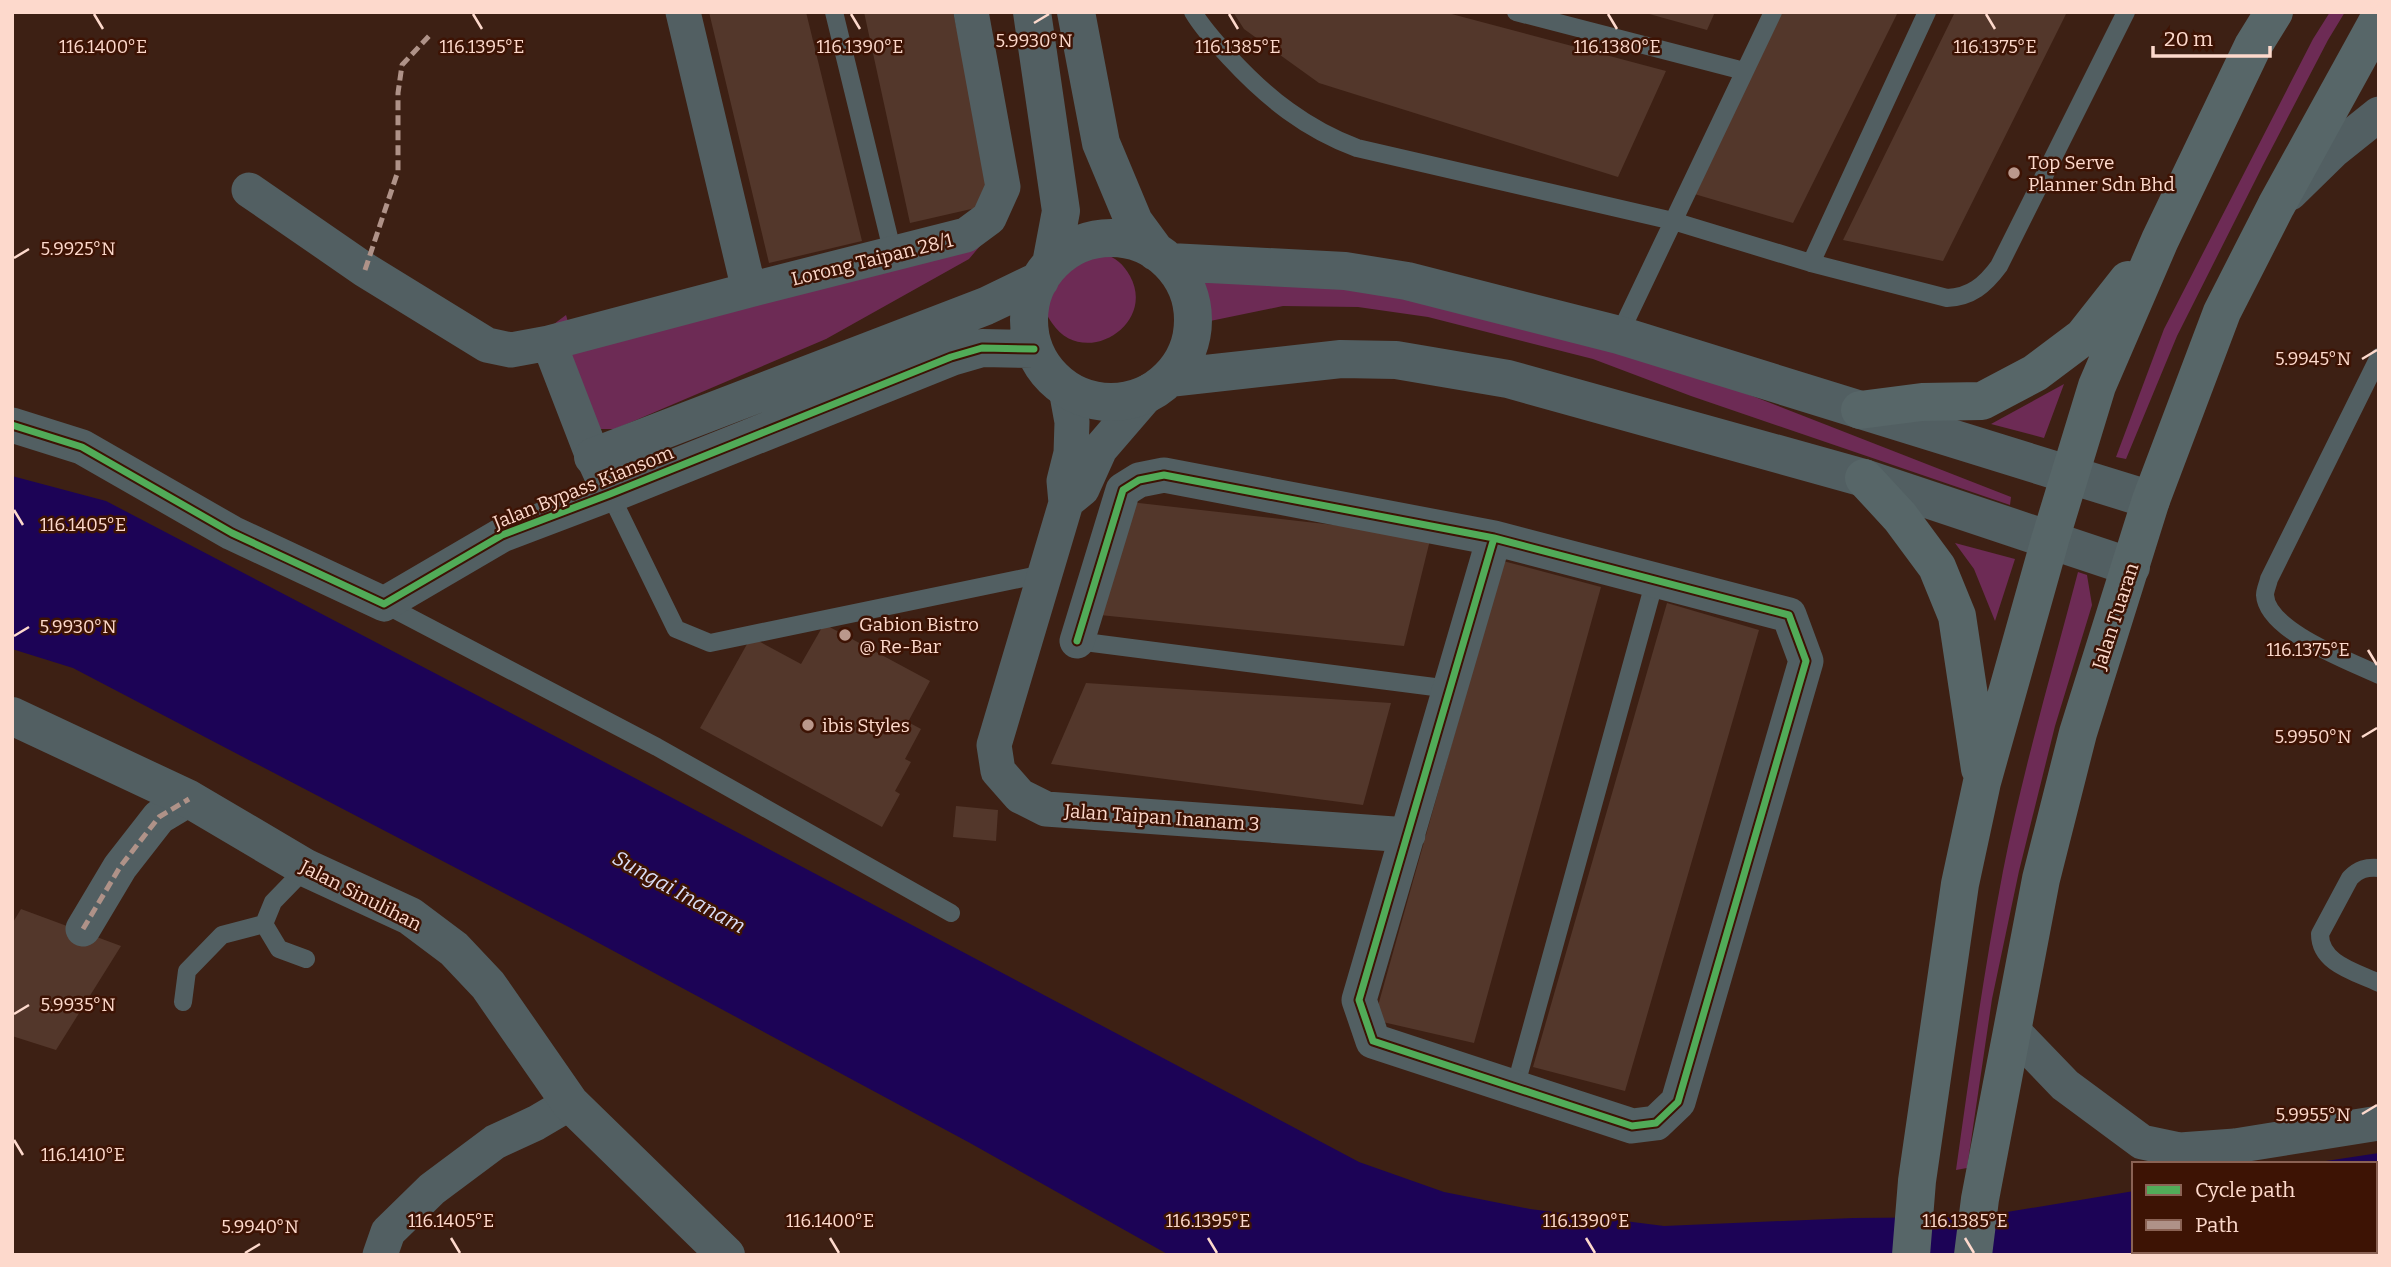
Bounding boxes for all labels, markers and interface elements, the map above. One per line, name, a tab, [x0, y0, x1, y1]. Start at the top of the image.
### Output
scale bar	[2153, 14, 2270, 58]
text: 20 m	[2164, 26, 2213, 52]
text: 5.9930°N	[995, 30, 1073, 52]
text: 116.1400°E	[59, 36, 147, 58]
text: 116.1395°E	[440, 36, 525, 58]
text: 116.1390°E	[817, 36, 903, 58]
text: 116.1385°E	[1195, 36, 1281, 58]
text: 116.1380°E	[1573, 36, 1661, 58]
text: 116.1375°E	[1953, 36, 2037, 58]
place label: Top Serve Planner Sdn Bhd	[2028, 151, 2175, 196]
marker: Top Serve Planner Sdn Bhd	[2006, 165, 2022, 181]
street label: Lorong Taipan 28/1	[789, 228, 956, 291]
text: 5.9925°N	[40, 238, 116, 260]
text: 5.9945°N	[2275, 348, 2351, 370]
street label: Jalan Bypass Kiansom	[489, 441, 677, 534]
text: 116.1405°E	[40, 514, 126, 536]
street label: Jalan Tuaran	[2087, 560, 2144, 673]
place label: Gabion Bistro @ Re-Bar	[859, 613, 979, 658]
text: 5.9930°N	[39, 616, 117, 638]
marker: Gabion Bistro @ Re-Bar	[837, 627, 853, 643]
text: 116.1375°E	[2266, 639, 2350, 661]
place label: ibis Styles	[822, 714, 910, 737]
marker: ibis Styles	[800, 717, 816, 733]
text: 5.9950°N	[2275, 726, 2351, 748]
street label: Jalan Taipan Inanam 3	[1063, 799, 1260, 836]
water label: Sungai Inanam	[608, 845, 750, 939]
street label: Jalan Sinulihan	[295, 854, 425, 936]
text: 5.9935°N	[40, 994, 116, 1016]
text: 5.9955°N	[2276, 1104, 2350, 1126]
text: 116.1410°E	[41, 1144, 125, 1166]
legend	[2132, 1162, 2377, 1253]
text: Cycle path	[2195, 1177, 2295, 1203]
text: 116.1405°E	[408, 1210, 494, 1232]
text: 116.1400°E	[786, 1210, 874, 1232]
text: 116.1395°E	[1166, 1210, 1251, 1232]
text: 116.1390°E	[1543, 1210, 1629, 1232]
text: 116.1385°E	[1922, 1210, 2008, 1232]
text: Path	[2195, 1212, 2239, 1238]
text: 5.9940°N	[221, 1216, 299, 1238]

